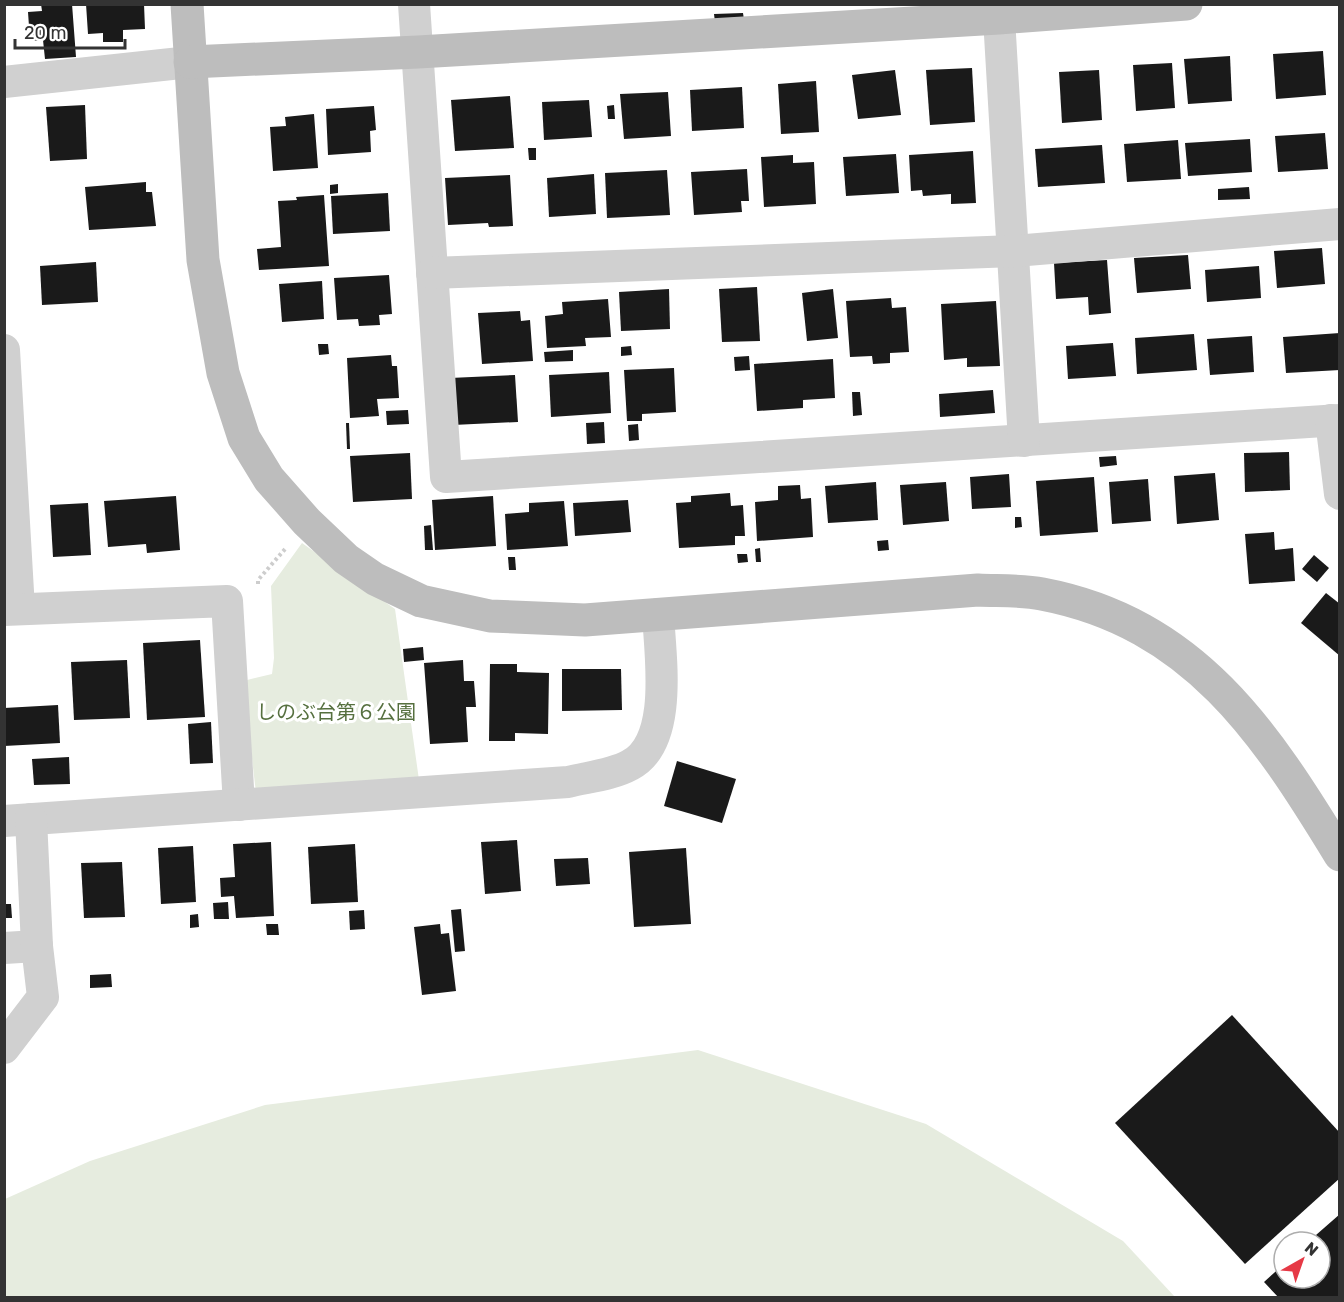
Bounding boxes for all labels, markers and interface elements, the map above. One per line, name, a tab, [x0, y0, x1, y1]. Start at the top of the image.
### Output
scale bar	[15, 12, 124, 50]
text: 20 m	[24, 22, 66, 44]
park label: しのぶ台第６公園	[256, 700, 416, 724]
north arrow	[1272, 1230, 1332, 1290]
text: N	[1301, 1238, 1322, 1260]

